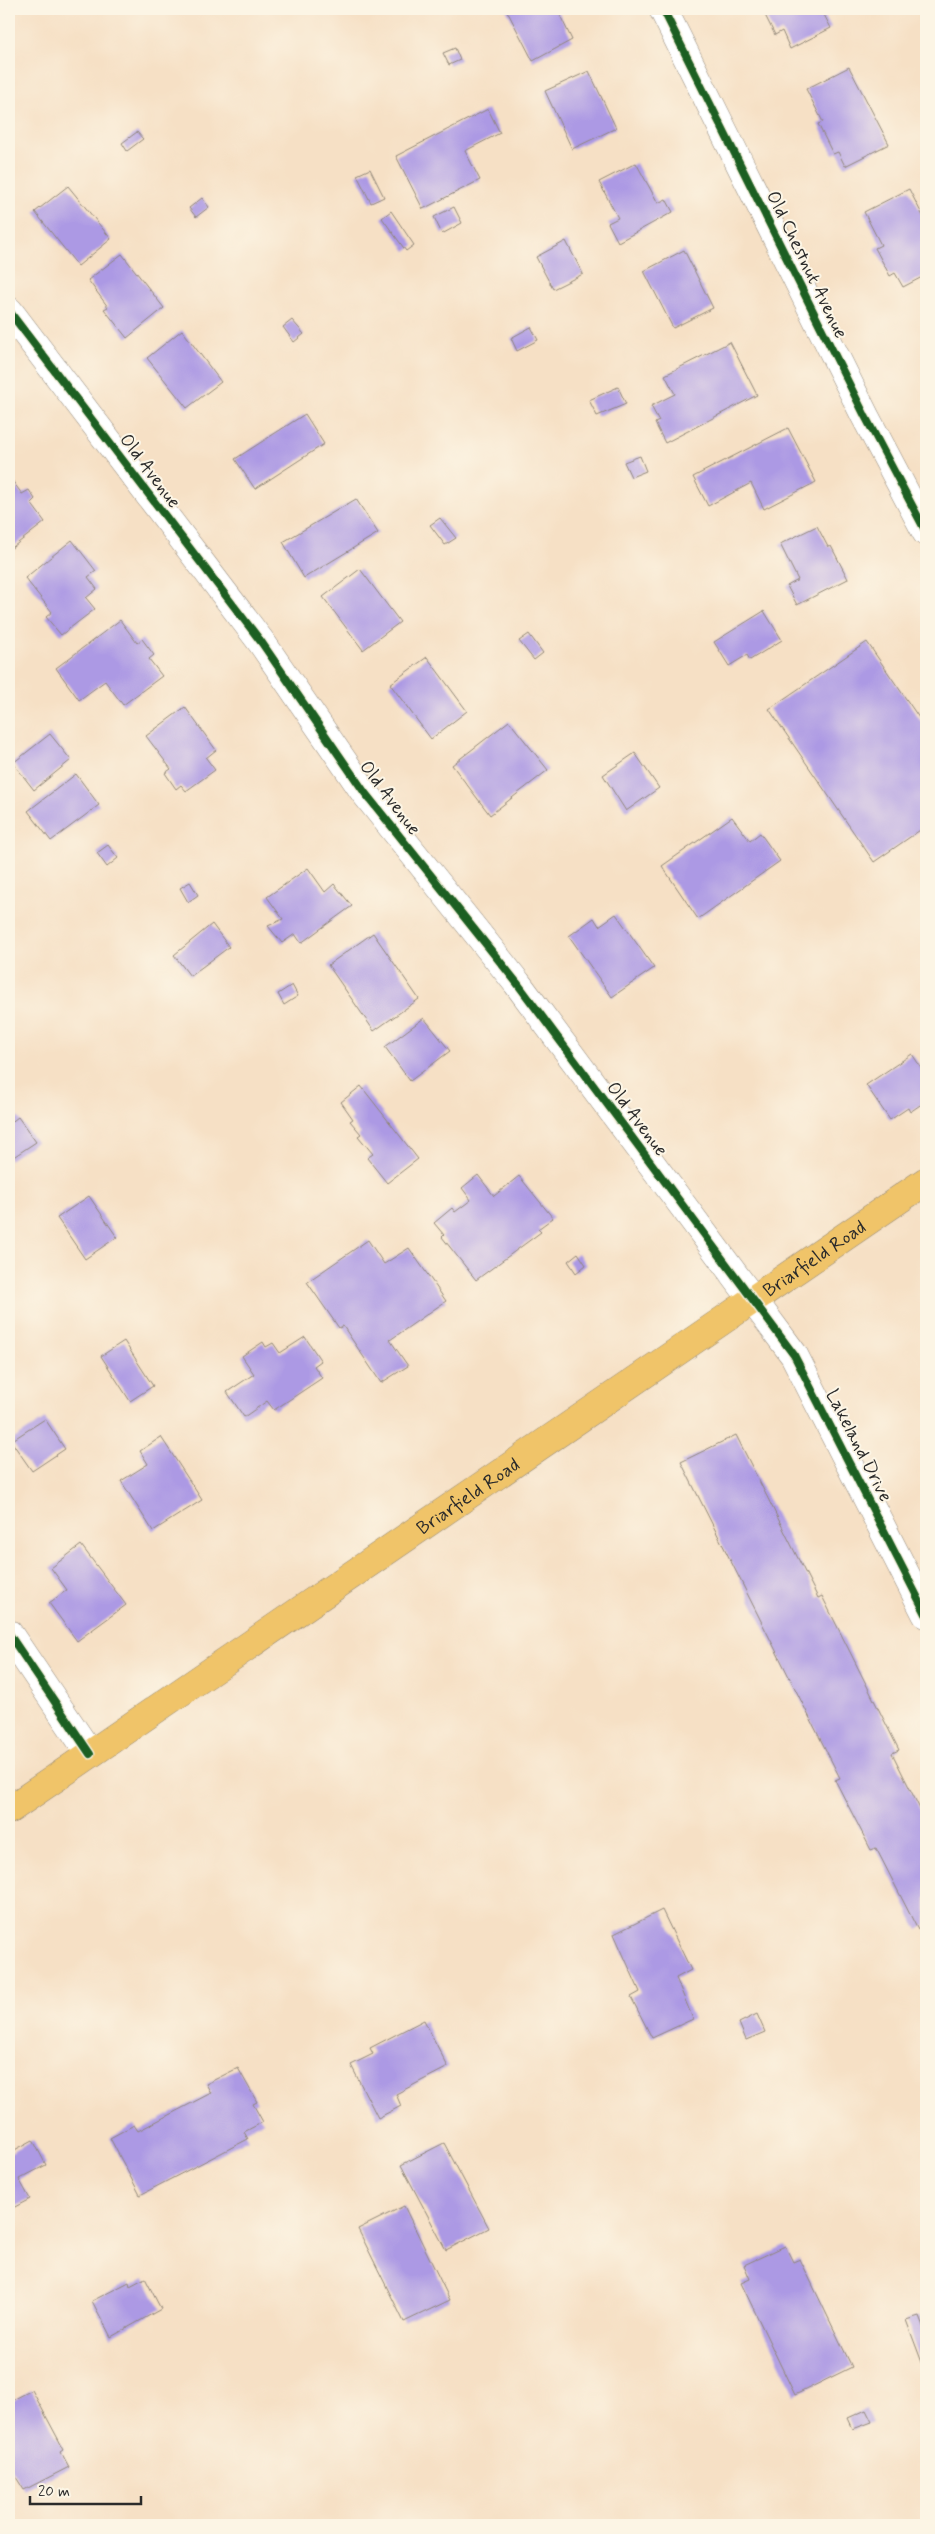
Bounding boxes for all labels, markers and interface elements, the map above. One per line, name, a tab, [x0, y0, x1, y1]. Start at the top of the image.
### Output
street label: Old Chestnut Avenue	[760, 187, 853, 343]
street label: Old Avenue	[113, 428, 186, 514]
street label: Old Avenue	[353, 755, 426, 841]
street label: Old Avenue	[600, 1076, 673, 1162]
street label: Briarfield Road	[758, 1215, 871, 1303]
street label: Lakeland Drive	[819, 1385, 898, 1506]
street label: Briarfield Road	[412, 1453, 525, 1541]
scale bar	[30, 2474, 141, 2506]
text: 20 m	[38, 2482, 70, 2502]

